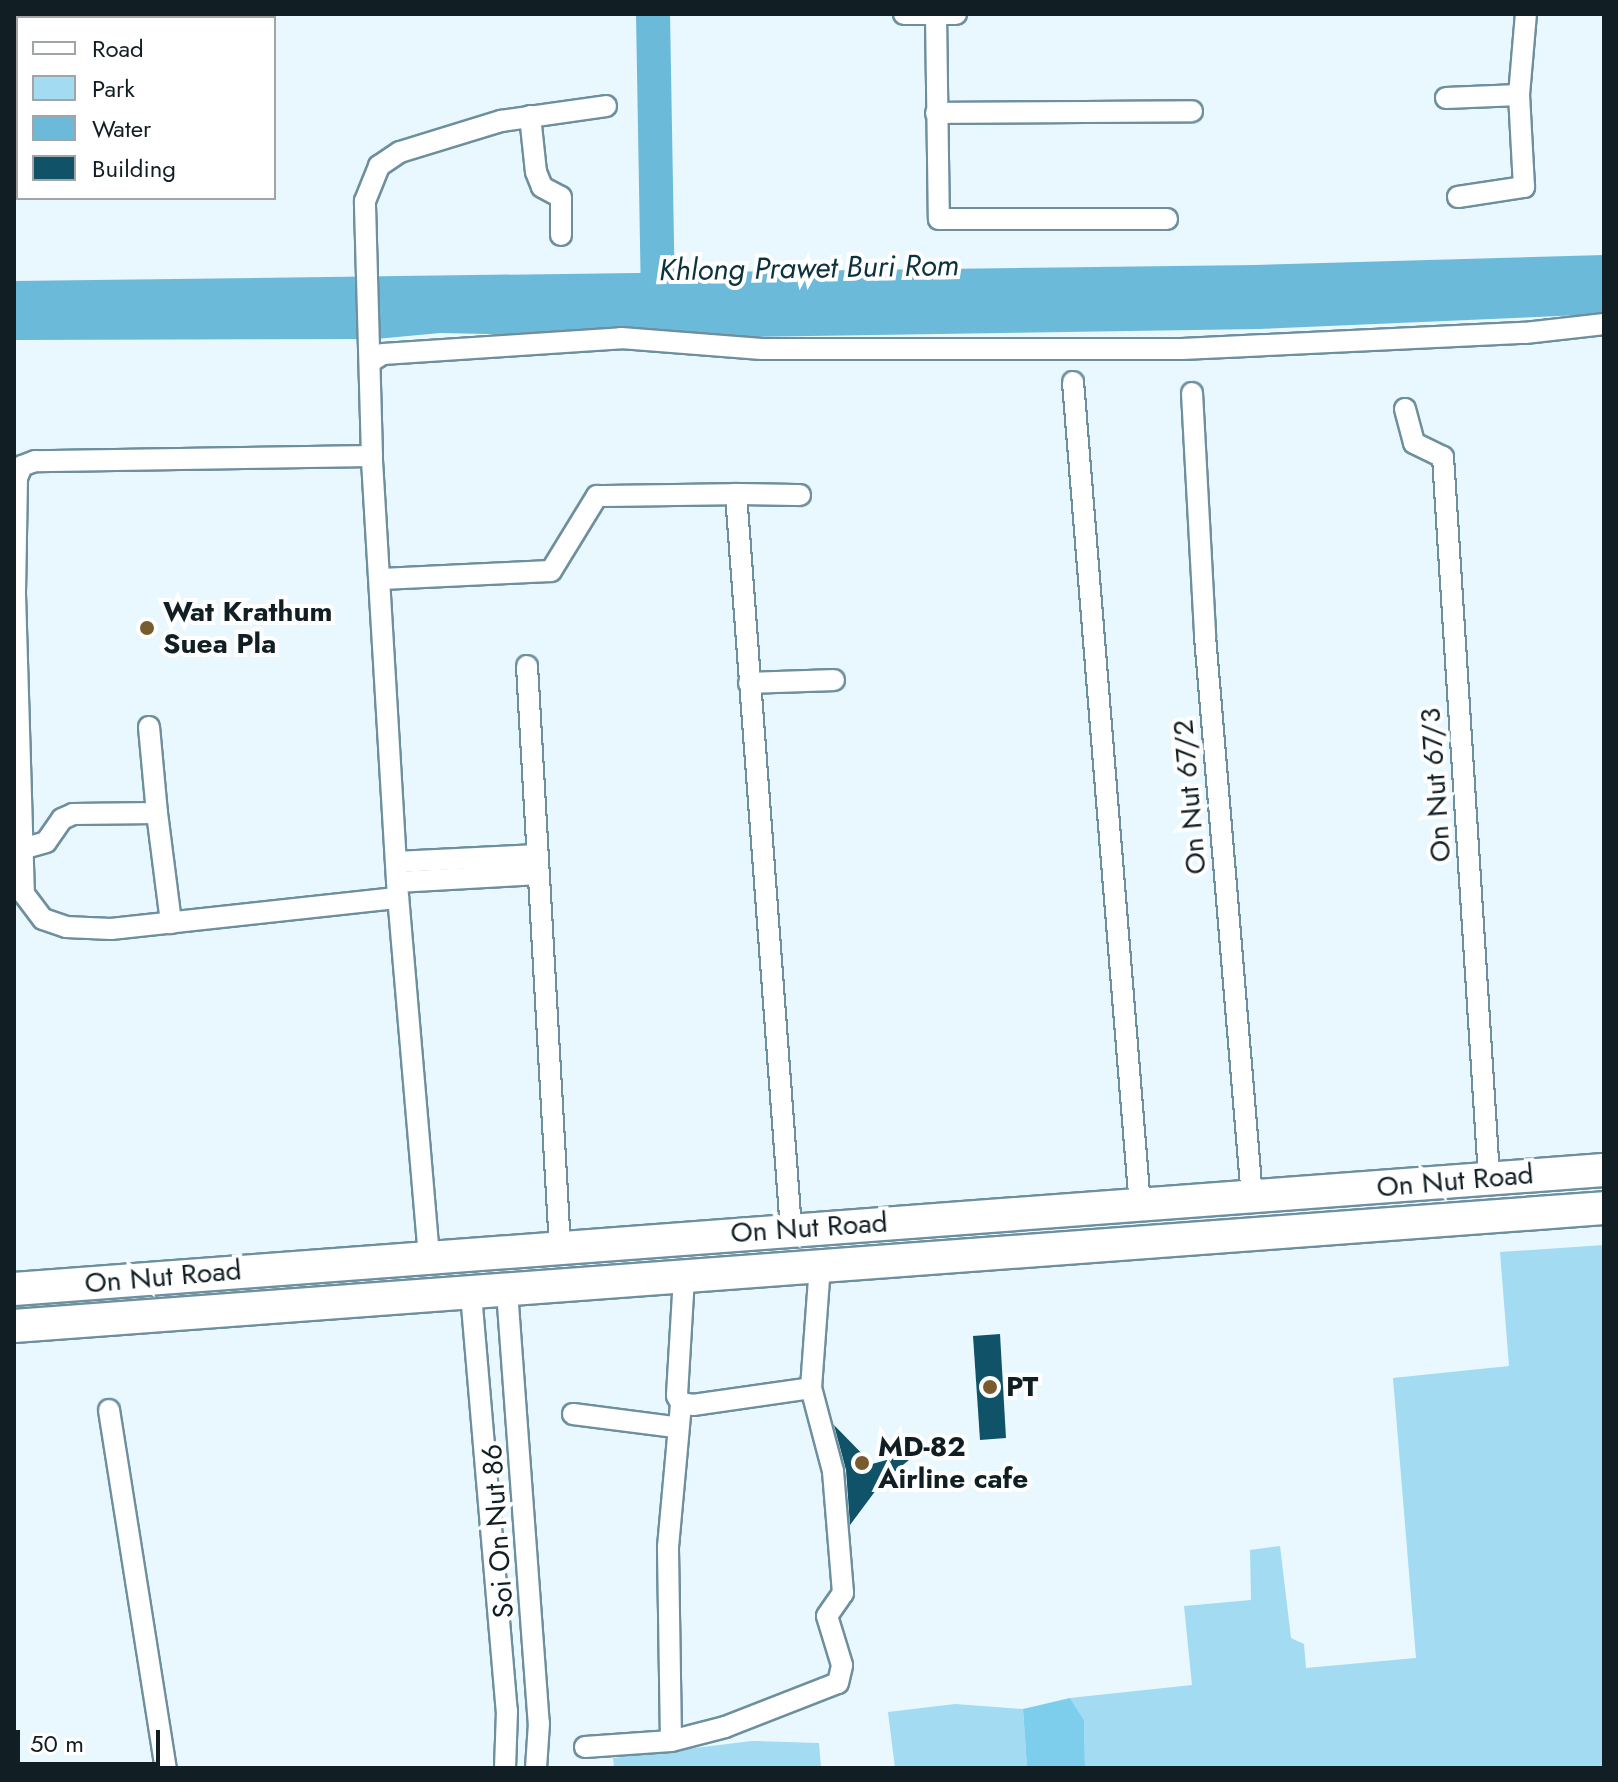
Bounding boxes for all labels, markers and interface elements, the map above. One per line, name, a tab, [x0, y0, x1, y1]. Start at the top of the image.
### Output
legend	[16, 16, 276, 200]
text: Road	[92, 31, 144, 66]
text: Park	[92, 71, 135, 106]
text: Water	[92, 111, 151, 146]
text: Building	[92, 151, 176, 186]
water label: Khlong Prawet Buri Rom	[659, 247, 959, 289]
place label: Wat Krathum Suea Pla	[163, 595, 332, 661]
marker: Wat Krathum Suea Pla	[138, 619, 156, 637]
street label: On Nut 67/3	[1414, 707, 1458, 863]
street label: On Nut 67/2	[1167, 718, 1213, 876]
street label: On Nut Road	[1375, 1157, 1535, 1205]
street label: On Nut Road	[729, 1206, 889, 1250]
street label: On Nut Road	[83, 1253, 243, 1301]
place label: PT	[1006, 1370, 1038, 1404]
marker: PT	[981, 1378, 999, 1396]
place label: MD-82 Airline cafe	[878, 1430, 1028, 1496]
street label: Soi On Nut 86	[475, 1443, 521, 1619]
marker: MD-82 Airline cafe	[853, 1454, 871, 1472]
scale bar	[20, 1714, 164, 1764]
text: 50 m	[30, 1726, 84, 1761]

